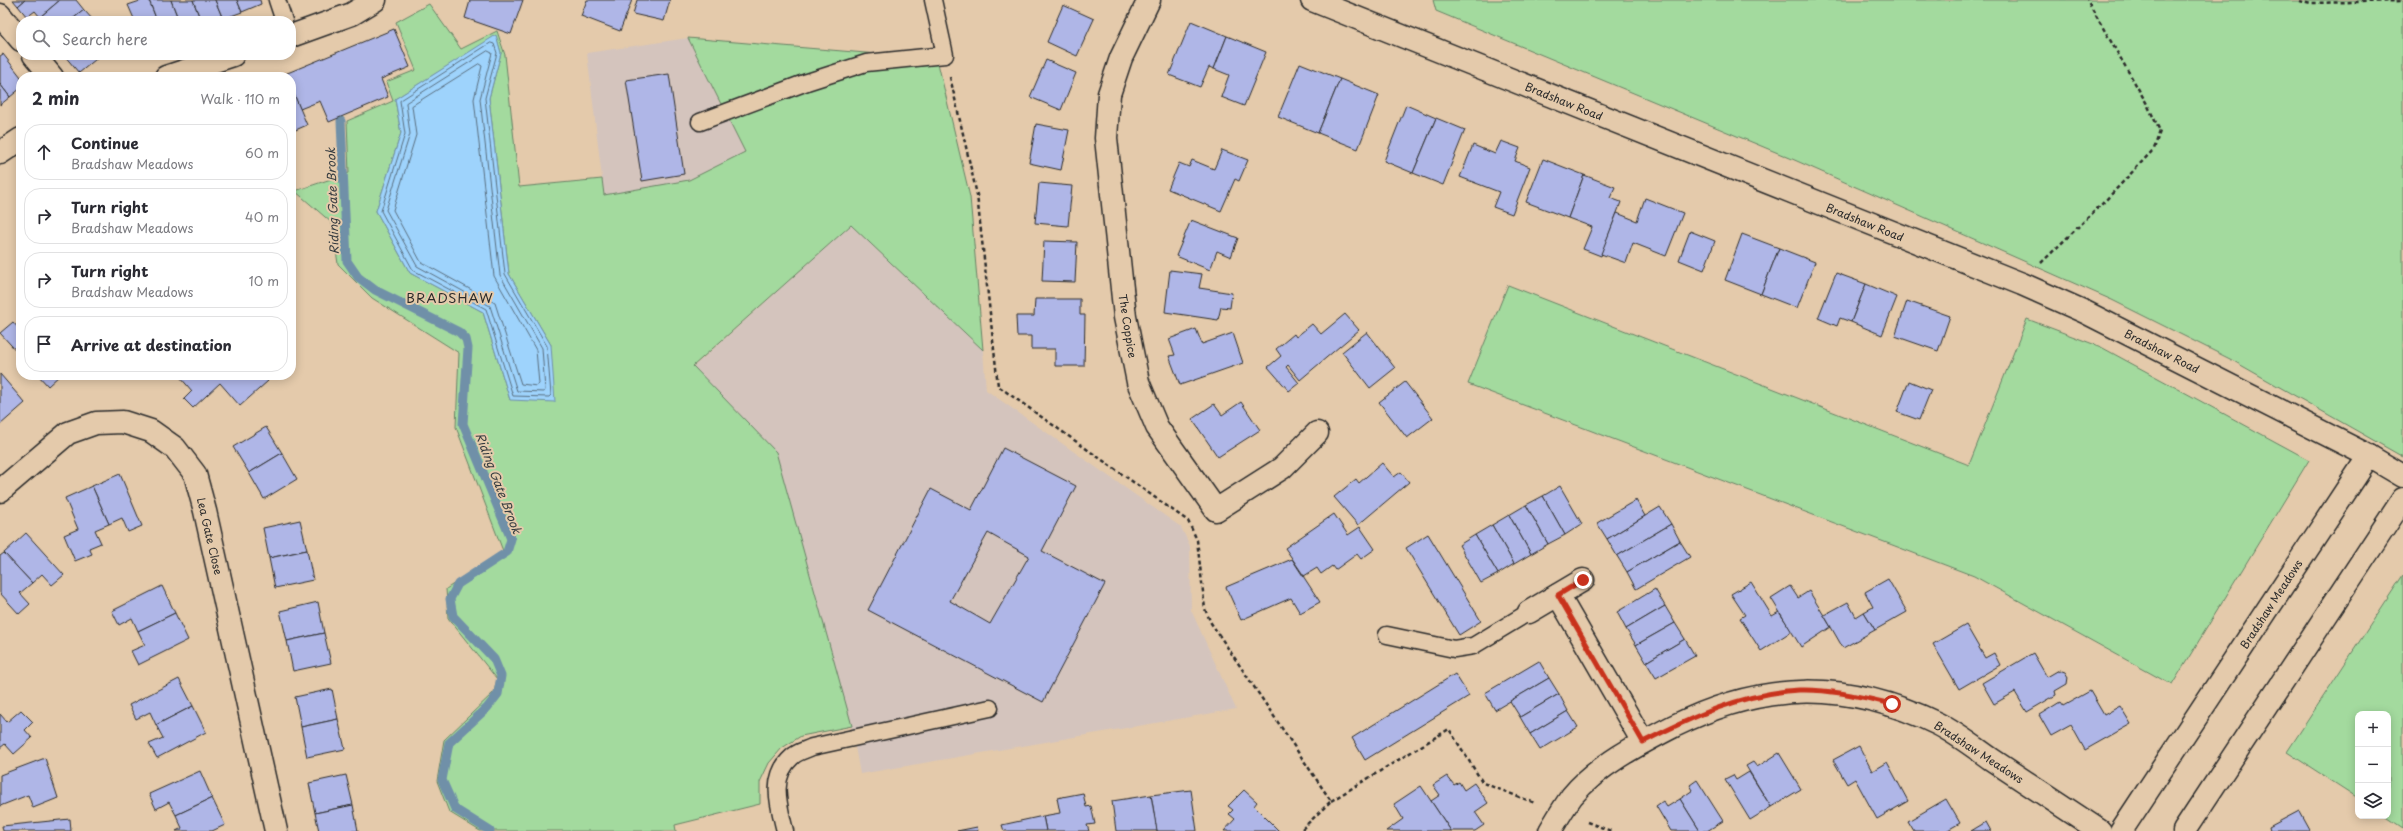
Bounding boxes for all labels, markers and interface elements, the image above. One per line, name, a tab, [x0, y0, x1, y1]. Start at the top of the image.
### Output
search box	[16, 16, 296, 60]
icon: search	[30, 27, 52, 49]
text: Search here	[62, 27, 148, 50]
street label: Bradshaw Road	[1523, 78, 1605, 124]
text: 2 min	[32, 85, 79, 111]
text: Walk · 110 m	[201, 89, 280, 108]
text: Continue	[71, 131, 139, 154]
icon: ahead	[33, 141, 55, 163]
text: 60 m	[245, 143, 279, 162]
water label: Riding Gate Brook	[321, 146, 343, 255]
text: Bradshaw Meadows	[71, 154, 194, 173]
text: Turn right	[71, 195, 148, 218]
street label: Bradshaw Road	[1824, 199, 1906, 245]
icon: right	[33, 205, 55, 227]
text: 40 m	[245, 207, 279, 226]
text: Bradshaw Meadows	[71, 218, 194, 237]
text: Turn right	[71, 259, 148, 282]
icon: right	[33, 269, 55, 291]
text: 10 m	[249, 271, 279, 290]
text: Bradshaw Meadows	[71, 282, 194, 301]
district label: BRADSHAW	[406, 288, 494, 307]
street label: The Coppice	[1115, 293, 1141, 359]
street label: Bradshaw Road	[2121, 325, 2203, 377]
icon: arrive	[33, 333, 55, 355]
text: Arrive at destination	[71, 333, 232, 356]
water label: Riding Gate Brook	[471, 430, 527, 537]
street label: Lea Gate Close	[193, 496, 227, 576]
street label: Bradshaw Meadows	[2236, 556, 2306, 652]
route end	[1574, 571, 1592, 589]
route start	[1883, 695, 1901, 713]
map controls	[2355, 711, 2391, 819]
button: +	[2355, 711, 2391, 747]
street label: Bradshaw Meadows	[1931, 717, 2027, 787]
button: −	[2355, 747, 2391, 783]
button: layers	[2355, 783, 2391, 819]

